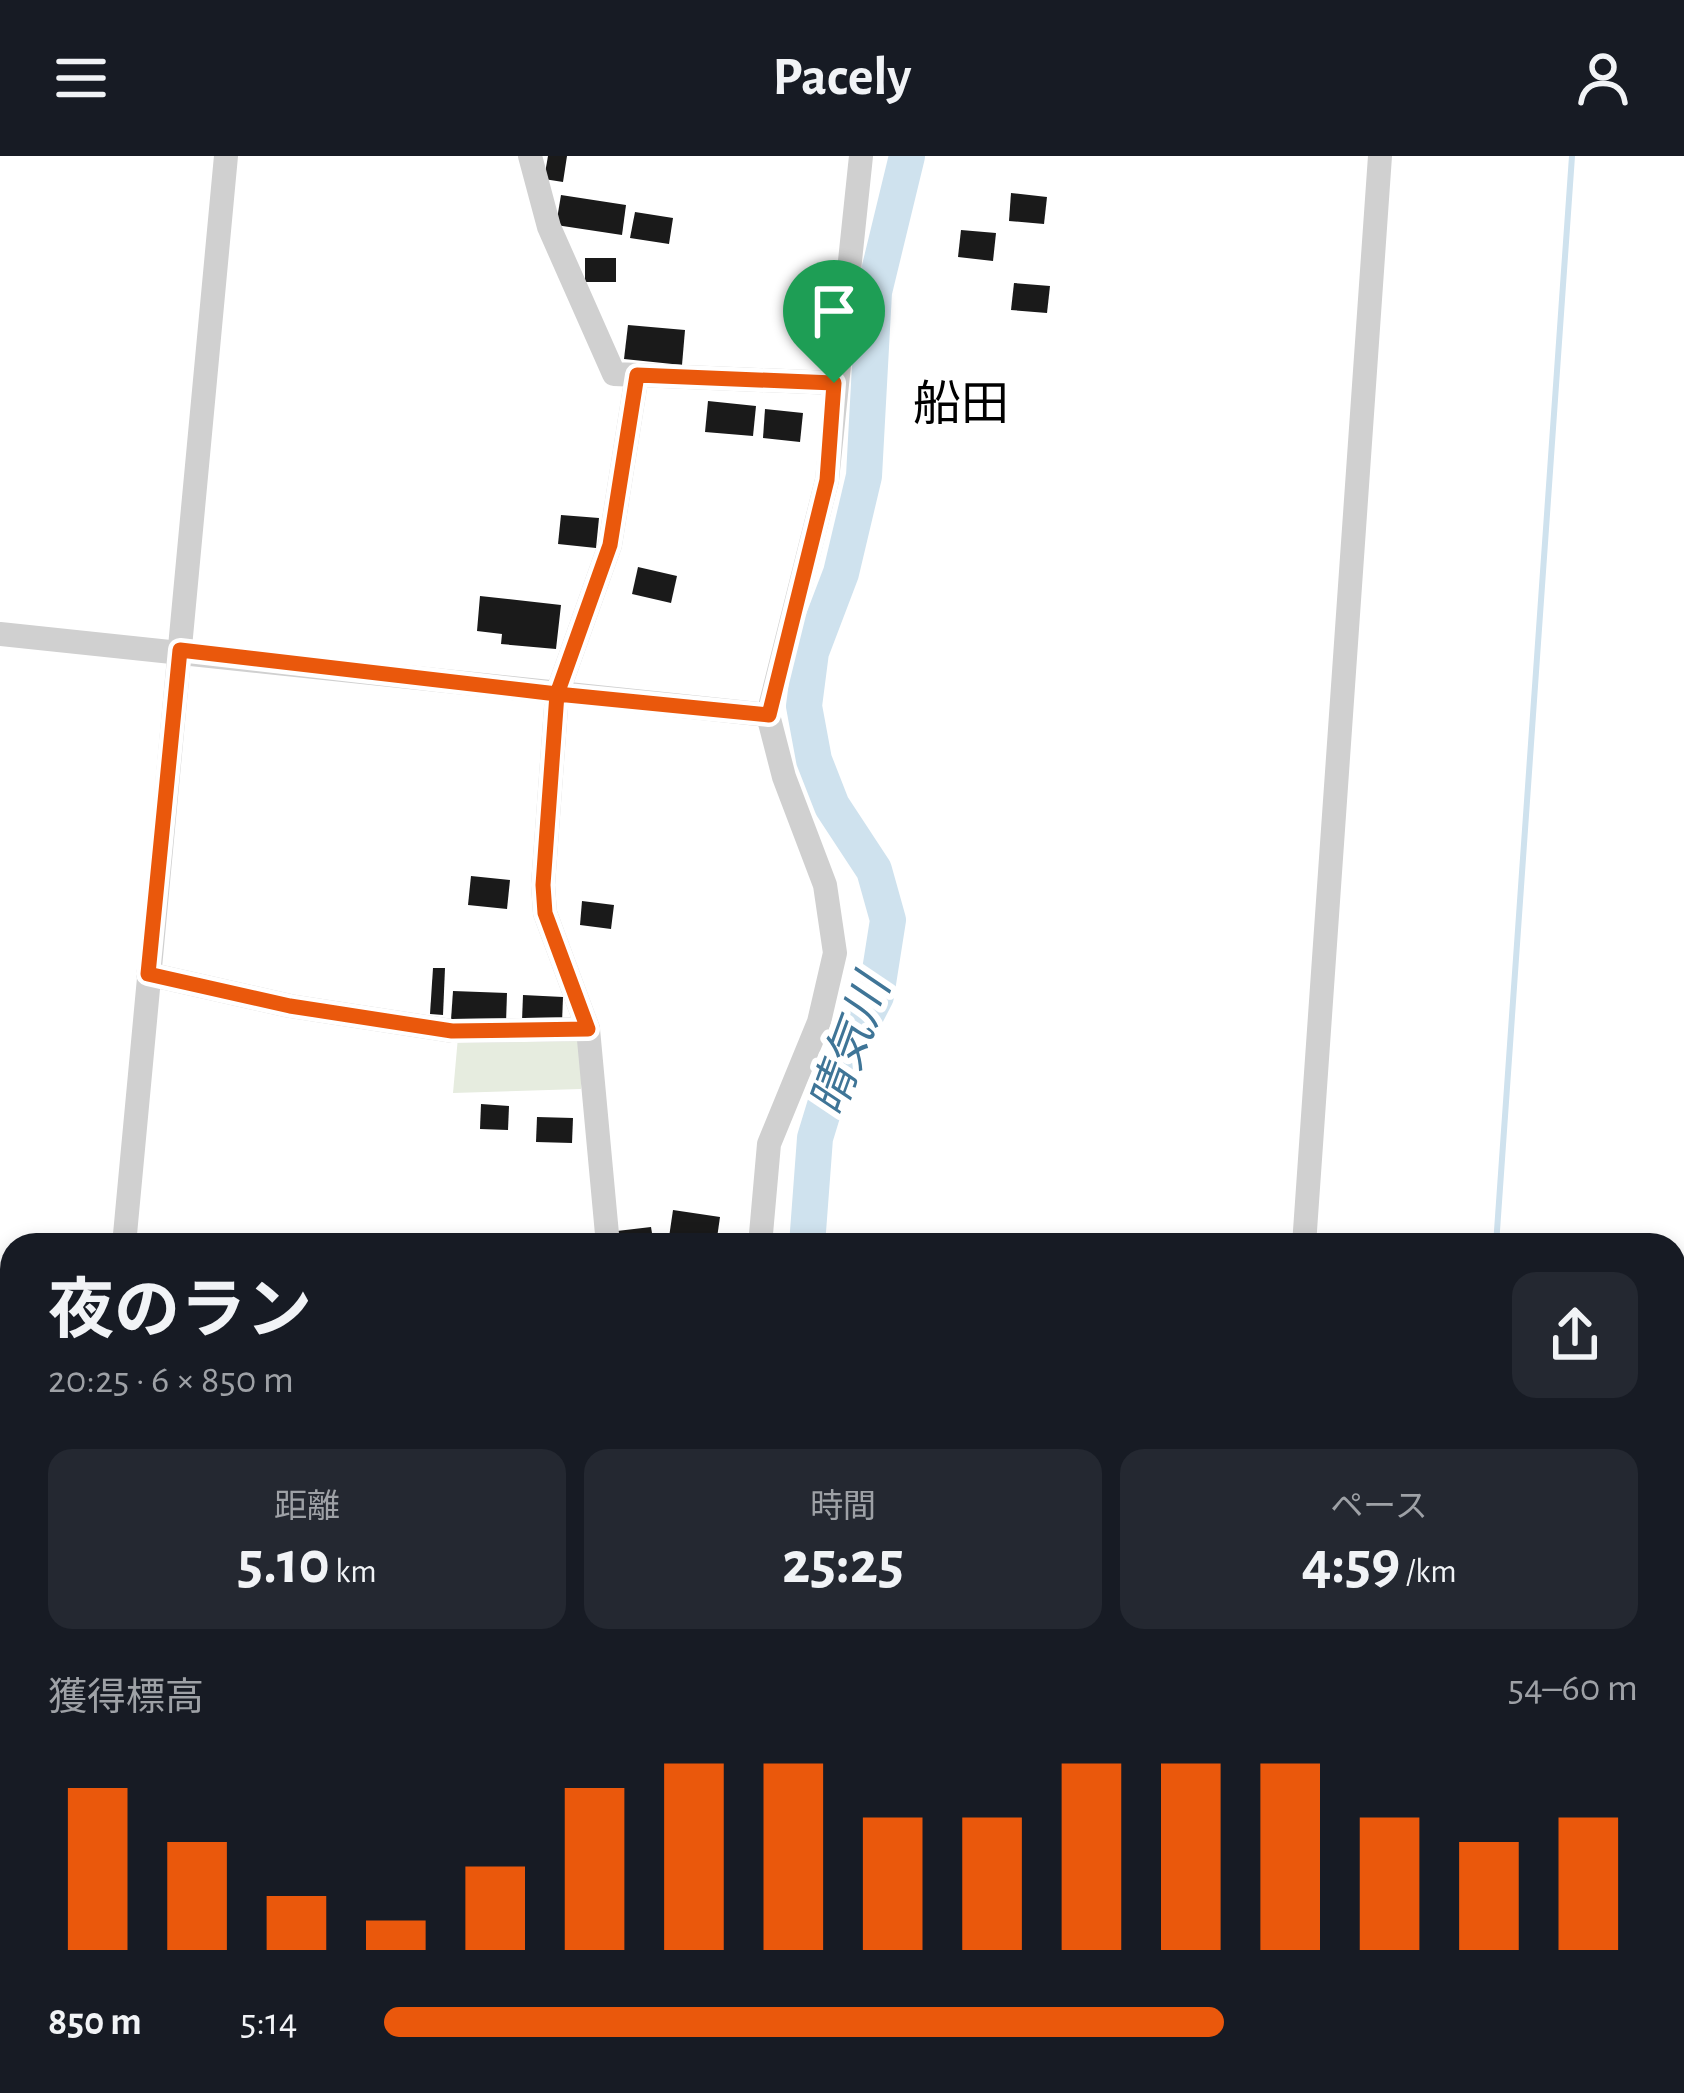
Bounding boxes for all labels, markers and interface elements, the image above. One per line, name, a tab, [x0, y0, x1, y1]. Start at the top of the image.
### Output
icon: menu	[48, 45, 114, 111]
icon: person	[1570, 45, 1636, 111]
text: Pacely	[773, 51, 912, 105]
pin	[783, 260, 885, 383]
icon: arrive	[801, 278, 867, 344]
district label: 船田	[913, 379, 1009, 430]
water label: 晴気川	[802, 964, 901, 1122]
button: share	[1512, 1272, 1638, 1398]
text: 夜のラン	[48, 1279, 312, 1345]
text: 20:25 · 6 × 850 m	[48, 1361, 294, 1400]
text: 距離	[274, 1491, 340, 1524]
text: 時間	[810, 1491, 876, 1524]
text: ペース	[1330, 1491, 1428, 1524]
text: 5.10	[237, 1534, 330, 1594]
text: 25:25	[782, 1534, 904, 1594]
text: 4:59	[1301, 1534, 1400, 1594]
text: km	[330, 1556, 377, 1589]
text: /km	[1400, 1556, 1457, 1589]
text: 54–60 m	[1508, 1669, 1638, 1708]
text: 獲得標高	[48, 1679, 204, 1718]
text: 850 m	[48, 2003, 142, 2042]
text: 5:14	[240, 2003, 297, 2042]

